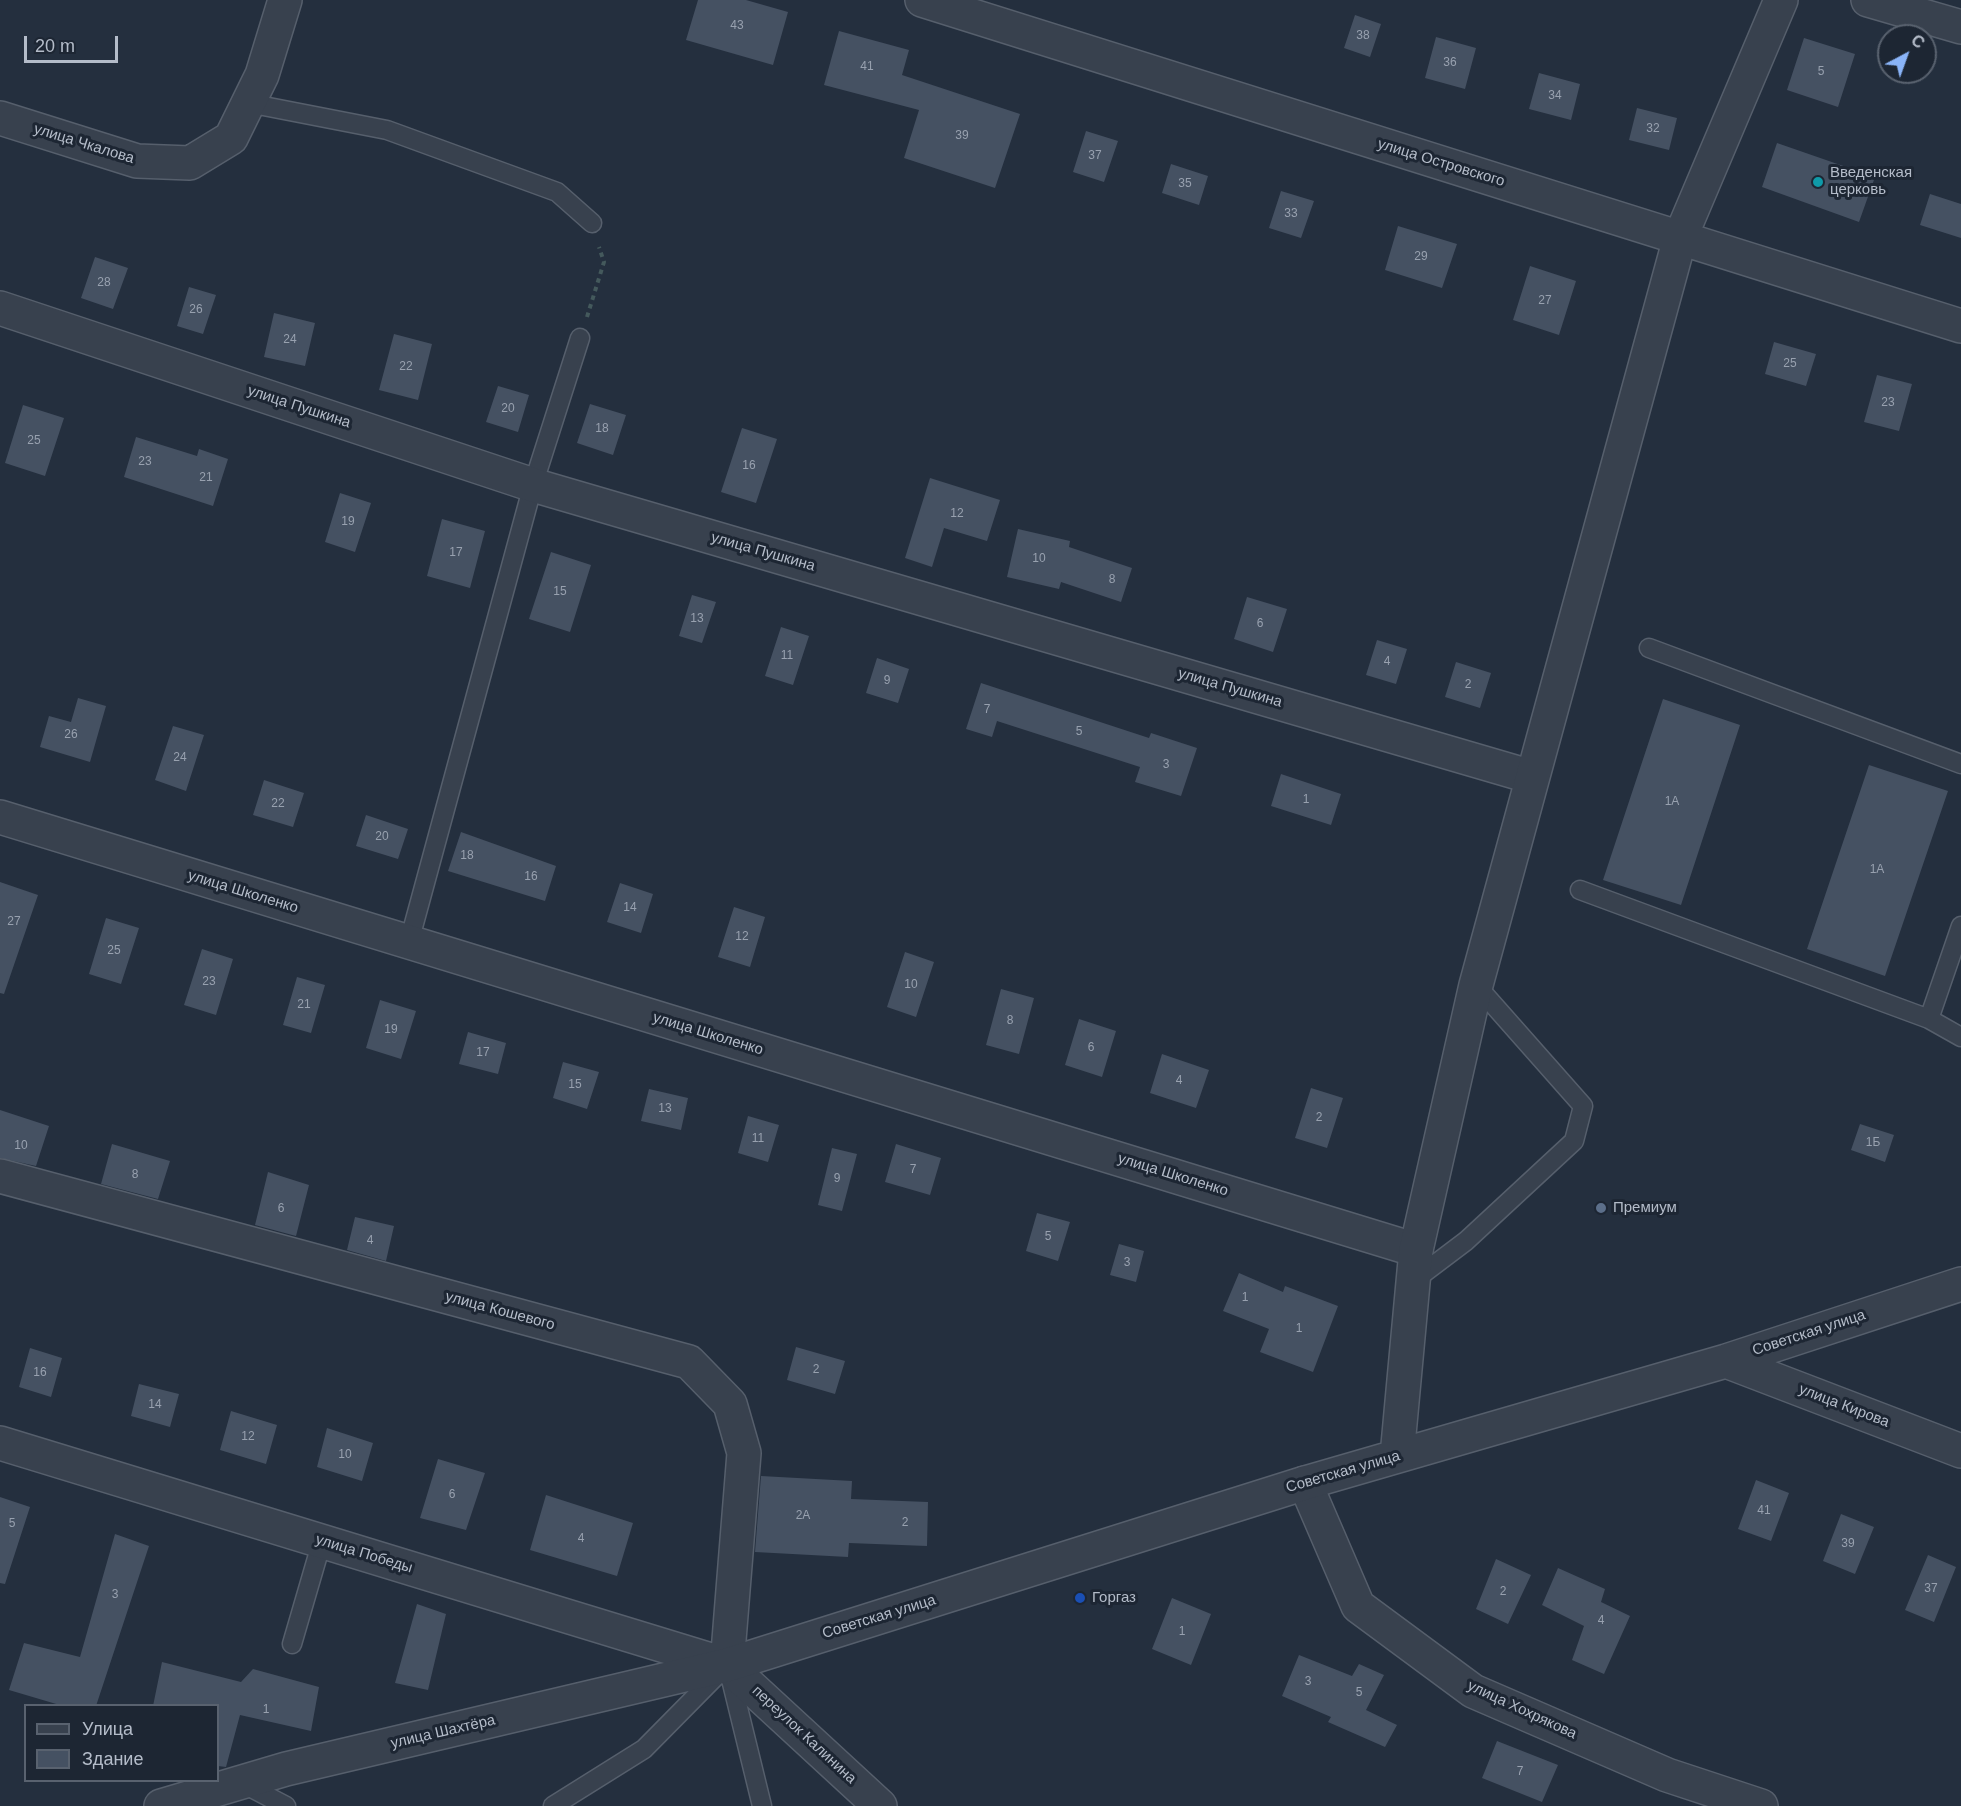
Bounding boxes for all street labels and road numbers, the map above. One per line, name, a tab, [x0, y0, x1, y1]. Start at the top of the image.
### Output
street label: улица Чкалова	[32, 120, 136, 168]
street label: улица Островского	[1375, 135, 1507, 191]
street label: улица Пушкина	[245, 382, 353, 432]
street label: улица Пушкина	[709, 529, 817, 575]
street label: улица Пушкина	[1176, 665, 1284, 711]
street label: улица Школенко	[186, 867, 300, 917]
street label: улица Школенко	[651, 1009, 765, 1059]
street label: улица Школенко	[1116, 1150, 1230, 1200]
street label: улица Кошевого	[443, 1288, 557, 1334]
street label: Советская улица	[1750, 1306, 1868, 1360]
street label: улица Кирова	[1796, 1381, 1892, 1431]
street label: Советская улица	[1284, 1447, 1402, 1497]
street label: улица Победы	[313, 1531, 415, 1577]
street label: Советская улица	[820, 1591, 938, 1643]
street label: улица Хохрякова	[1465, 1677, 1579, 1743]
street label: переулок Калинина	[748, 1682, 860, 1788]
street label: улица Шахтёра	[389, 1711, 497, 1753]

